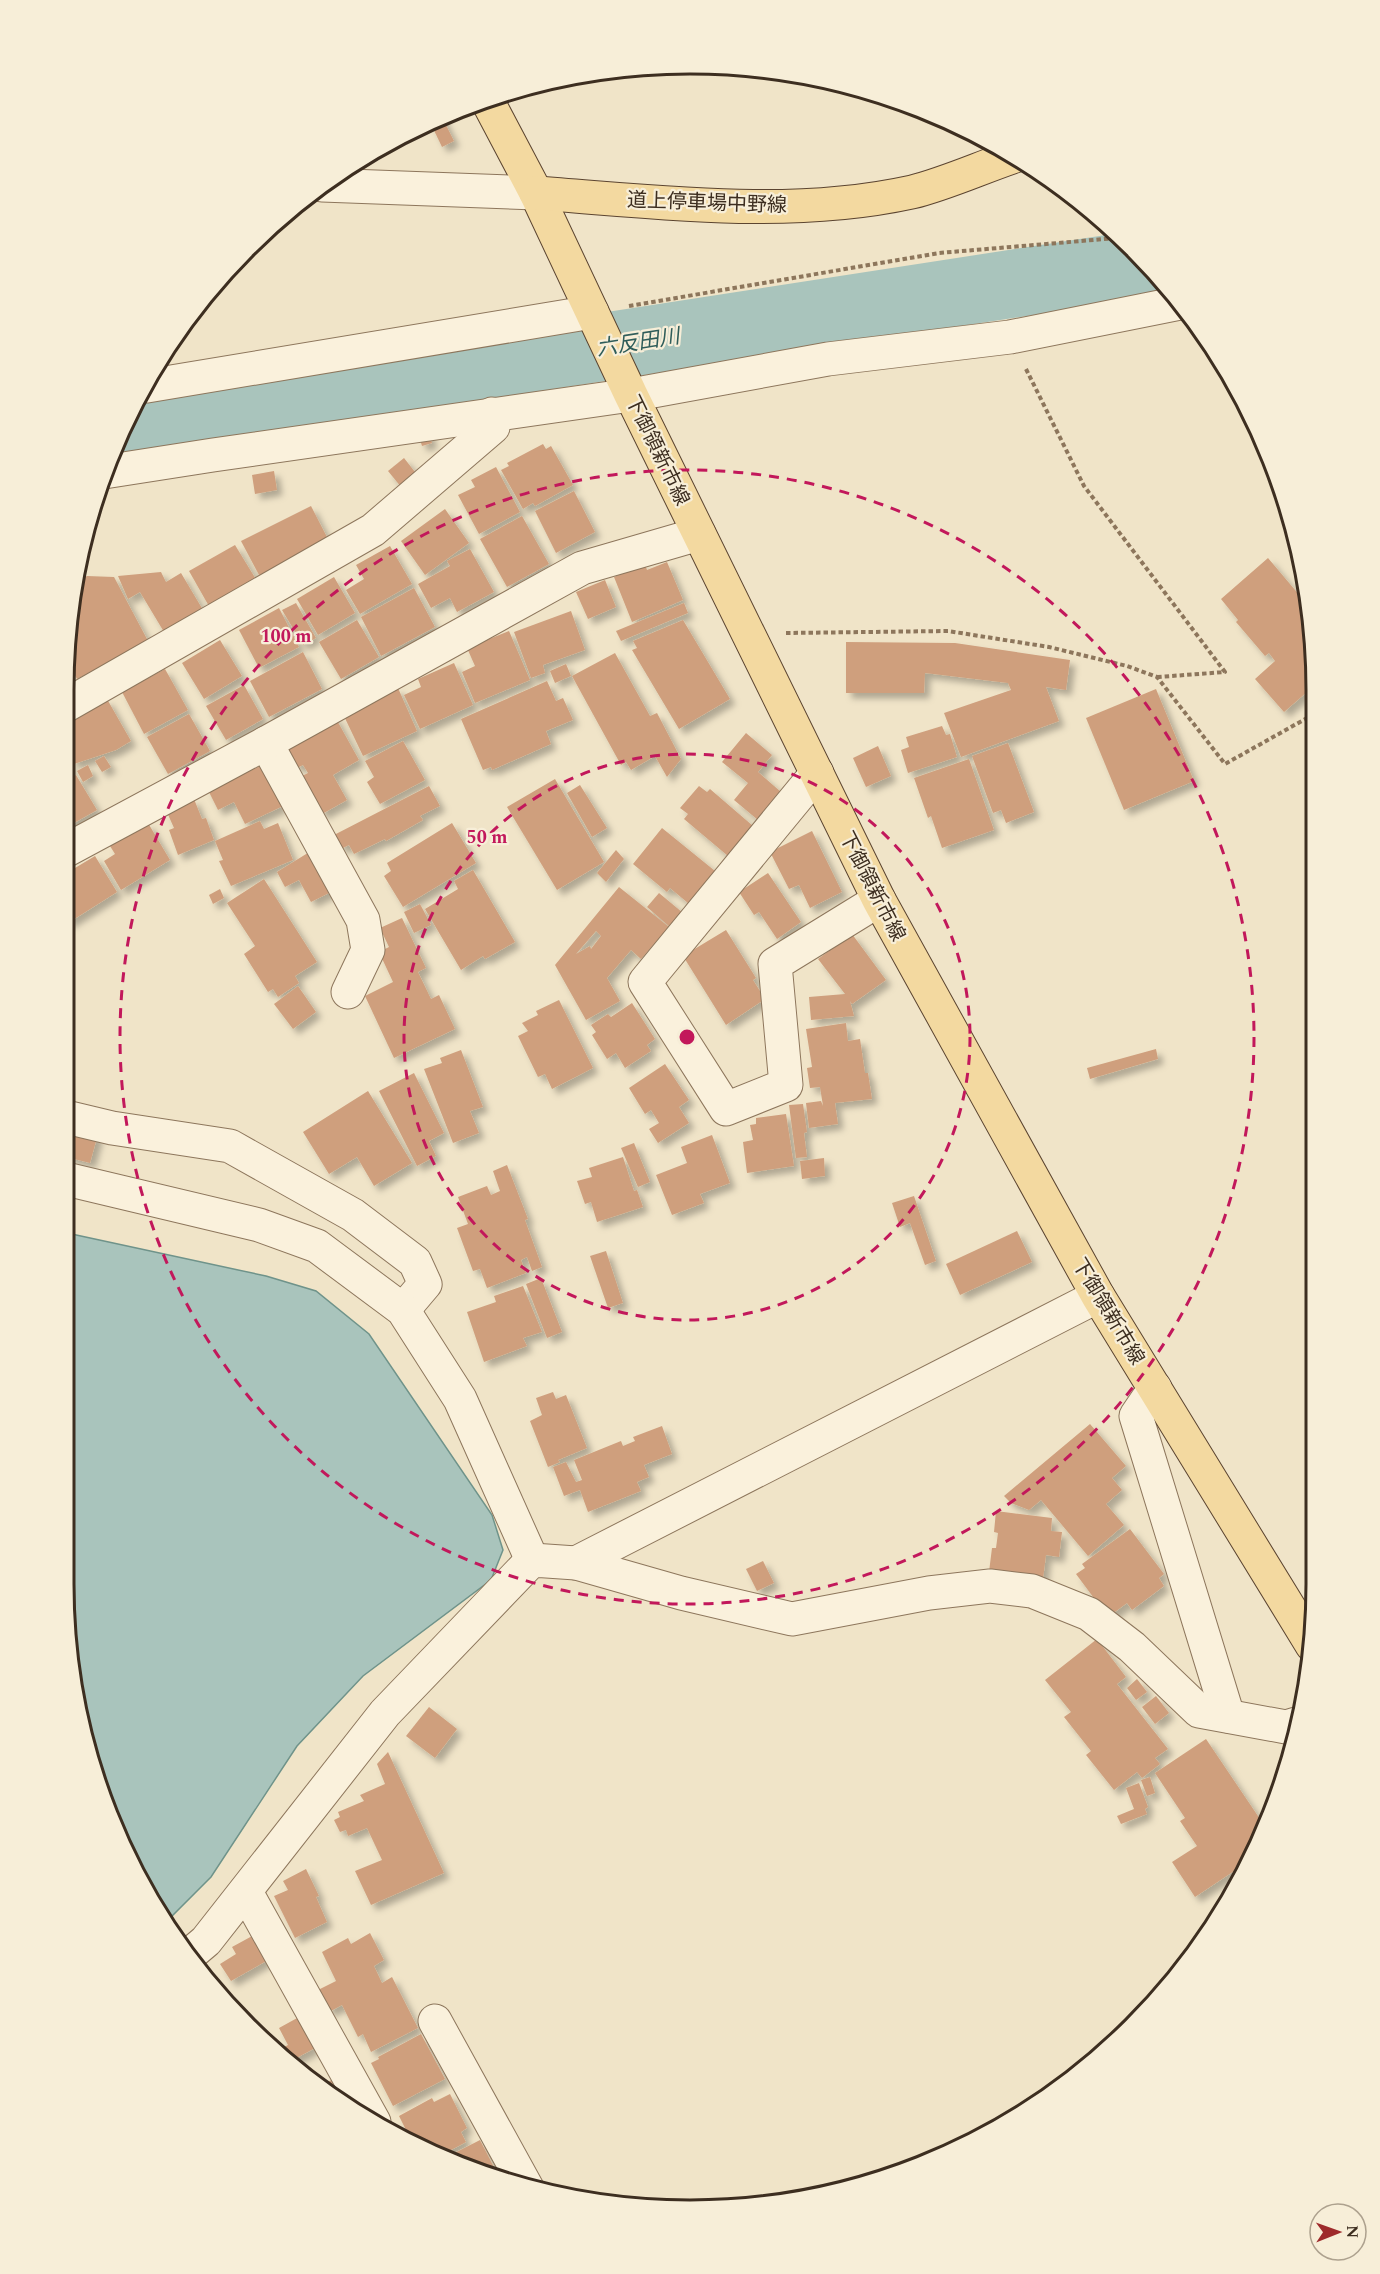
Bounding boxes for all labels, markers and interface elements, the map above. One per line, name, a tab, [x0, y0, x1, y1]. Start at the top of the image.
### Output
street label: 道上停車場中野線	[626, 185, 787, 221]
water label: 六反田川	[594, 320, 684, 365]
street label: 下御領新市線	[617, 390, 697, 511]
text: 100 m	[260, 623, 312, 650]
text: 50 m	[467, 824, 507, 851]
street label: 下御領新市線	[832, 826, 913, 947]
centre of rings	[677, 1027, 697, 1047]
street label: 下御領新市線	[1064, 1252, 1152, 1371]
north arrow	[1308, 2202, 1368, 2262]
text: N	[1340, 2225, 1364, 2238]

